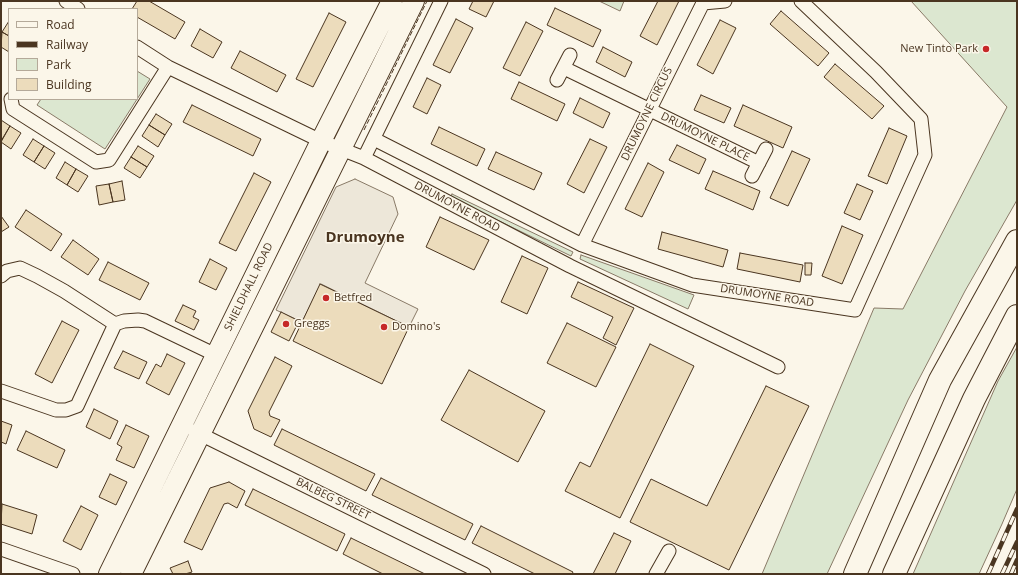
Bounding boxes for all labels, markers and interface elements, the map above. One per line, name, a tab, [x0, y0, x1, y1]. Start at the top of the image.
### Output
legend	[8, 8, 138, 100]
text: Road	[46, 16, 75, 33]
text: Railway	[46, 36, 88, 53]
place label: New Tinto Park	[900, 42, 978, 56]
marker: New Tinto Park	[981, 44, 991, 54]
text: Park	[46, 56, 71, 73]
street label: DRUMOYNE CIRCUS	[619, 65, 675, 163]
text: Building	[46, 76, 91, 93]
street label: DRUMOYNE PLACE	[659, 110, 751, 164]
street label: DRUMOYNE ROAD	[412, 179, 502, 235]
district label: Drumoyne	[325, 229, 405, 247]
street label: SHIELDHALL ROAD	[222, 241, 276, 333]
street label: DRUMOYNE ROAD	[719, 282, 815, 310]
place label: Betfred	[334, 291, 372, 305]
marker: Betfred	[321, 293, 331, 303]
place label: Greggs	[294, 317, 330, 331]
marker: Greggs	[281, 319, 291, 329]
place label: Domino's	[392, 320, 441, 334]
marker: Domino's	[379, 322, 389, 332]
street label: BALBEG STREET	[294, 475, 372, 523]

